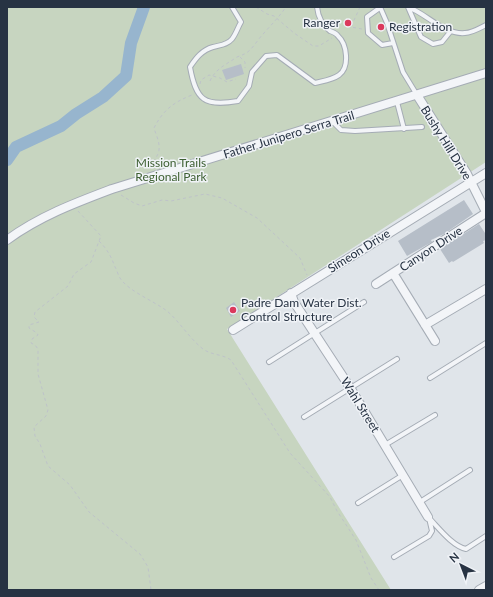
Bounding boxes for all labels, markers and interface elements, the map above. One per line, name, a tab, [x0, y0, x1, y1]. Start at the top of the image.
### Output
place label: Ranger	[303, 15, 341, 30]
marker: Ranger	[343, 18, 353, 28]
place label: Registration	[389, 19, 452, 34]
marker: Registration	[376, 22, 386, 32]
street label: Bushy Hill Drive	[418, 103, 475, 182]
street label: Father Junipero Serra Trail	[222, 107, 356, 162]
park label: Mission Trails Regional Park	[135, 155, 208, 184]
street label: Canyon Drive	[397, 223, 465, 274]
street label: Simeon Drive	[325, 225, 393, 276]
place label: Padre Dam Water Dist. Control Structure	[241, 295, 362, 324]
marker: Padre Dam Water Dist. Control Structure	[228, 305, 238, 315]
street label: Wahl Street	[338, 375, 384, 436]
north arrow	[441, 545, 481, 585]
text: N	[446, 550, 461, 565]

